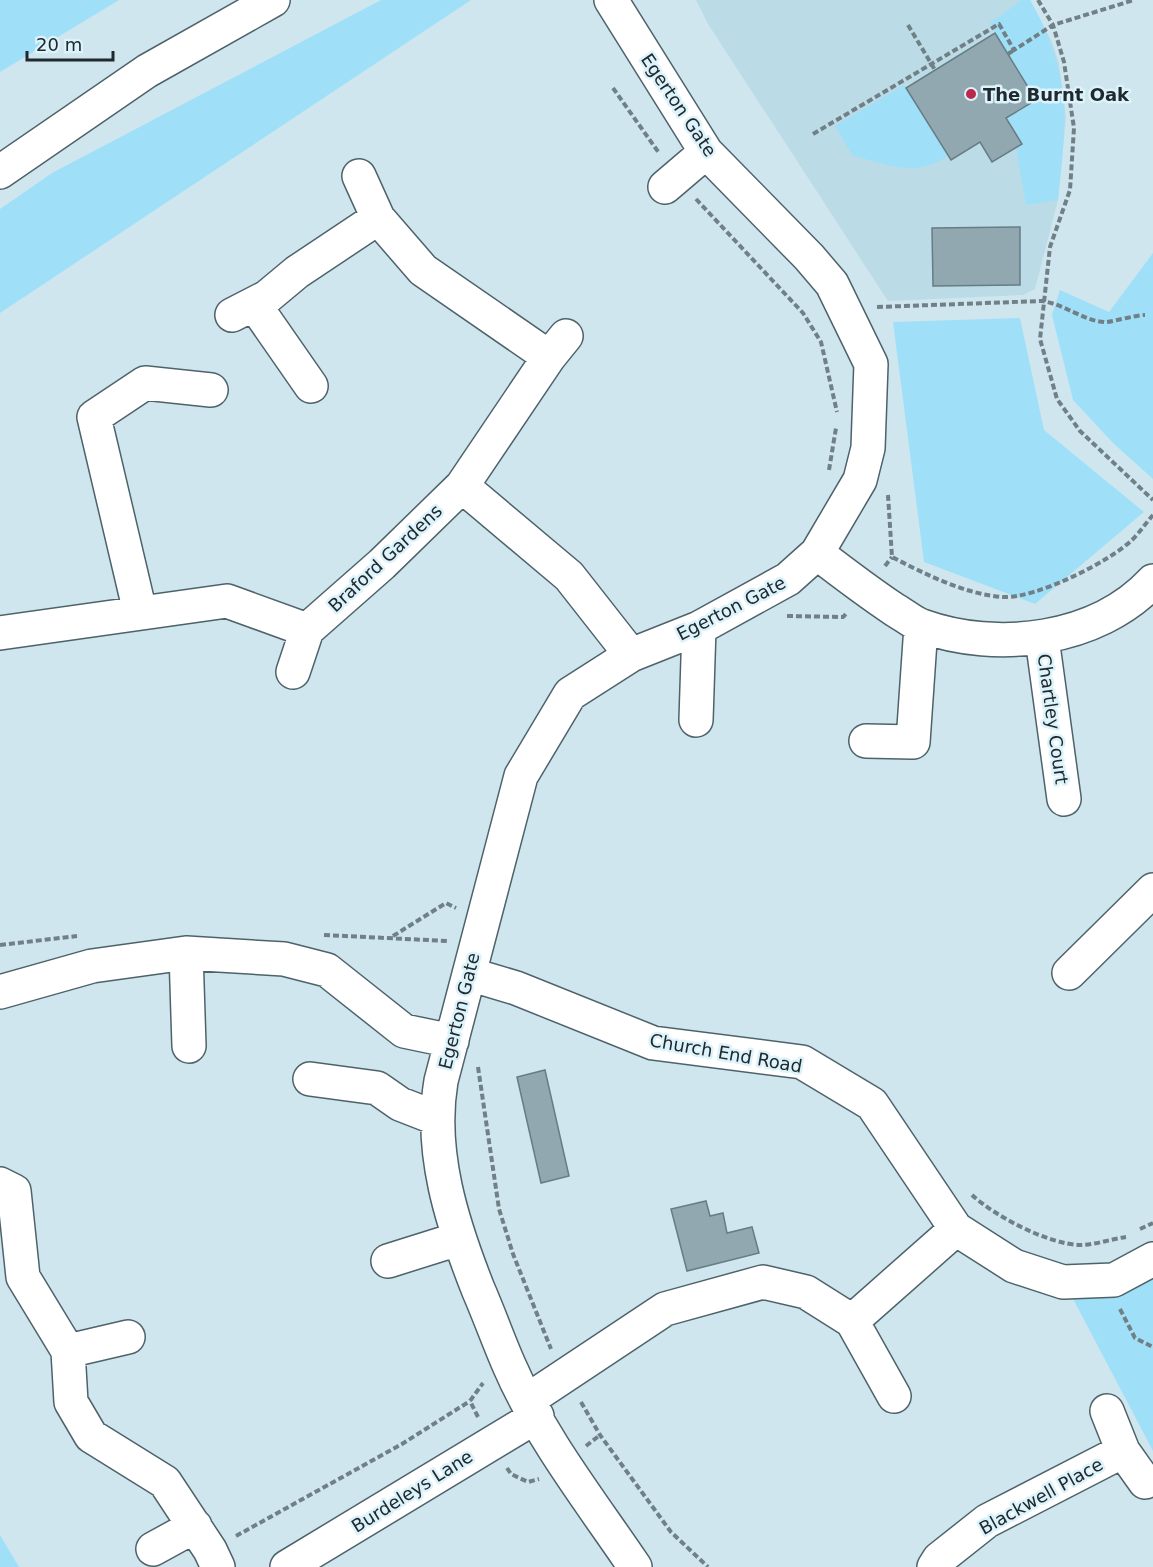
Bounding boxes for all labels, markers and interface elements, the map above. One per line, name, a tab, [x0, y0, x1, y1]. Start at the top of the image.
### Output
scale bar	[27, 24, 112, 62]
text: 20 m	[36, 34, 82, 55]
street label: Egerton Gate	[637, 50, 721, 160]
place label: The Burnt Oak	[983, 84, 1130, 105]
marker: The Burnt Oak	[964, 87, 978, 101]
street label: Braford Gardens	[324, 500, 446, 616]
street label: Egerton Gate	[673, 571, 789, 645]
street label: Chartley Court	[1033, 652, 1073, 786]
street label: Egerton Gate	[434, 950, 484, 1072]
street label: Church End Road	[648, 1029, 804, 1077]
street label: Burdeleys Lane	[348, 1445, 476, 1537]
street label: Blackwell Place	[976, 1453, 1106, 1539]

